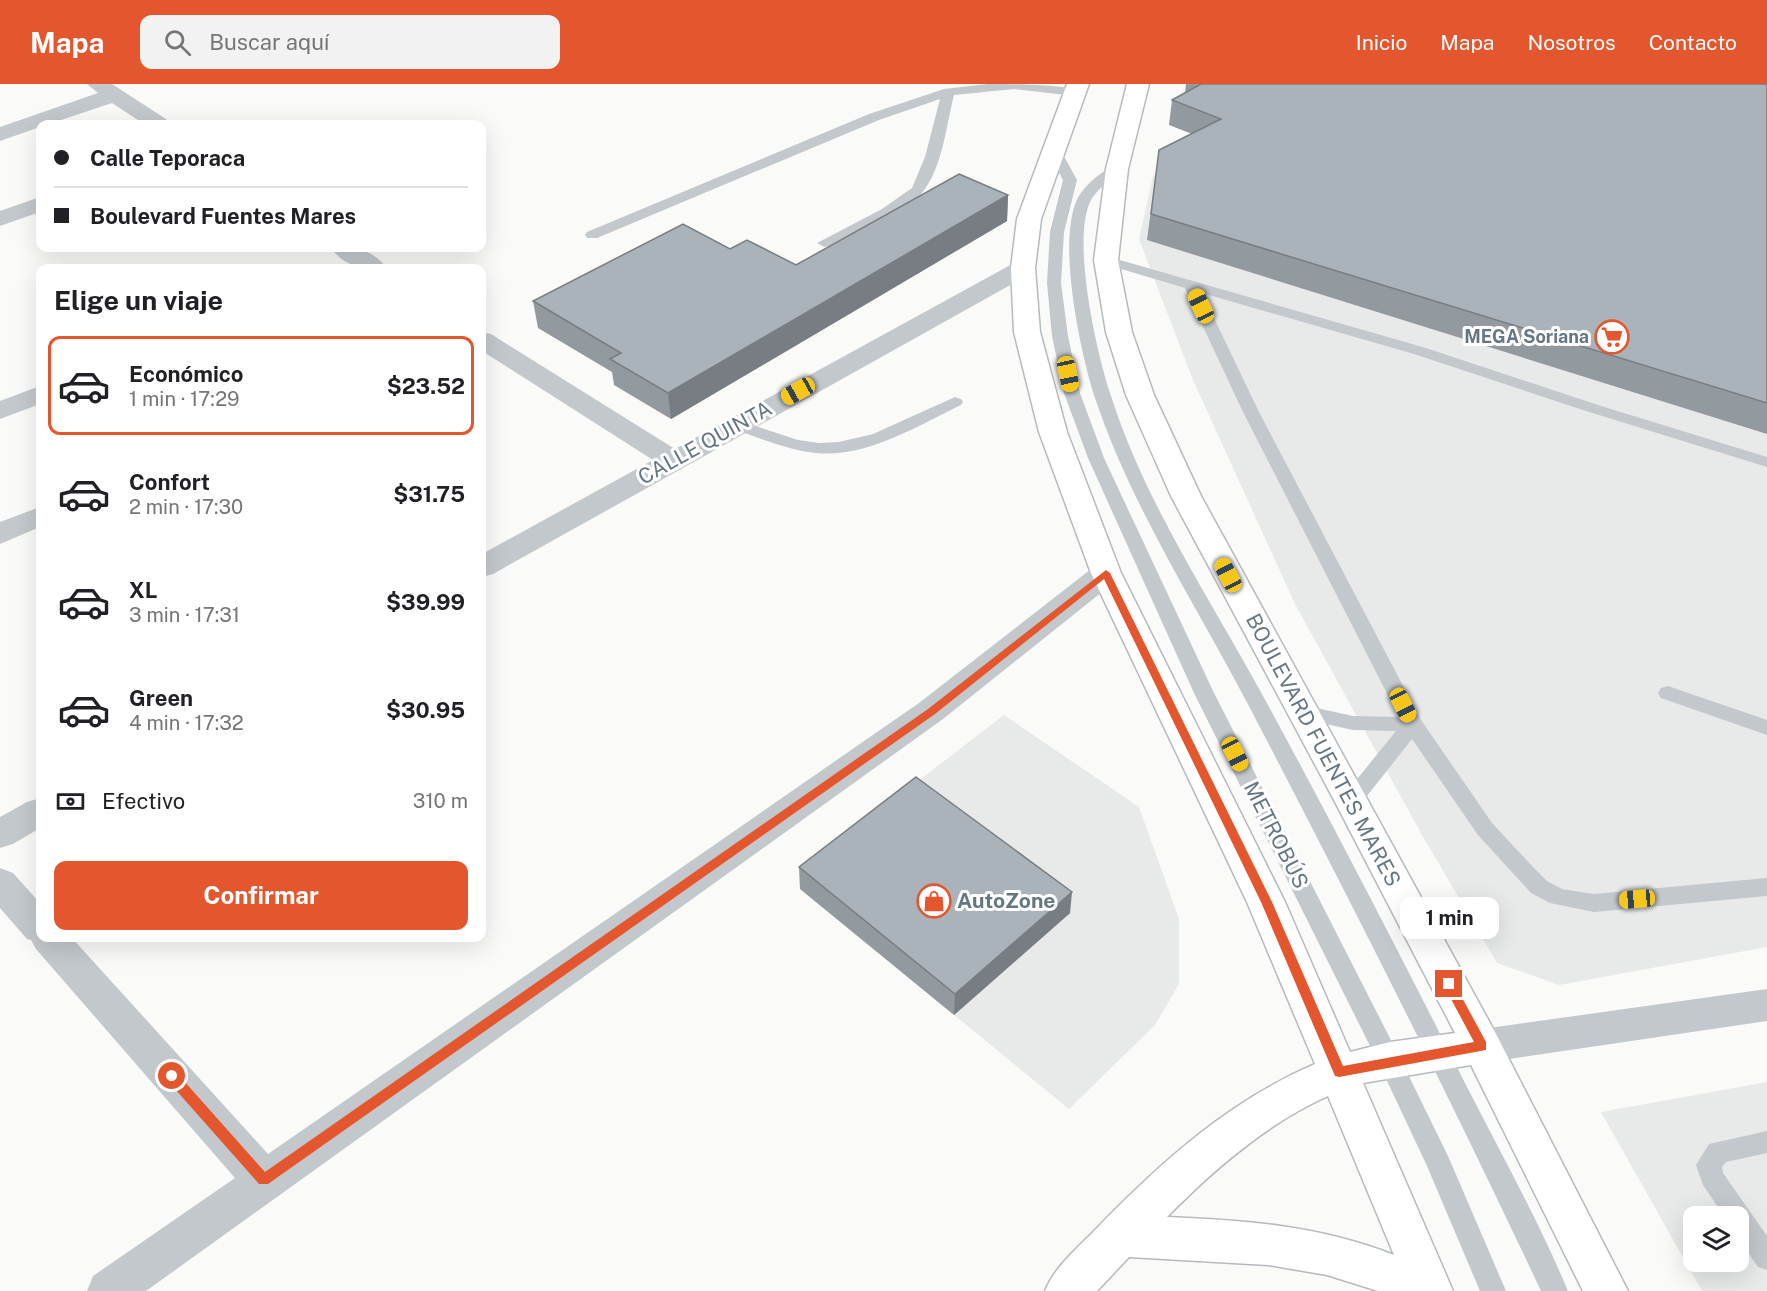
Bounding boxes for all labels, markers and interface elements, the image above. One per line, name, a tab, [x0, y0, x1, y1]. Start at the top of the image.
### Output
search box	[140, 15, 560, 69]
text: Mapa	[30, 26, 104, 59]
icon: search	[161, 26, 194, 59]
text: Buscar aquí	[209, 29, 329, 55]
text: Inicio	[1356, 30, 1407, 55]
text: Mapa	[1440, 30, 1494, 55]
text: Nosotros	[1527, 30, 1616, 55]
text: Contacto	[1649, 30, 1737, 55]
text: Calle Teporaca	[90, 145, 245, 171]
text: Boulevard Fuentes Mares	[90, 203, 356, 229]
text: Elige un viaje	[54, 284, 223, 316]
car	[1185, 286, 1217, 326]
supermarket icon: MEGA Soriana	[1594, 319, 1630, 355]
place label: MEGA Soriana	[1464, 326, 1589, 347]
car	[1055, 355, 1081, 393]
icon: car	[57, 359, 111, 413]
text: Económico	[129, 361, 244, 387]
text: $23.52	[387, 373, 465, 399]
car	[778, 374, 818, 408]
text: 1 min · 17:29	[129, 387, 240, 411]
street label: CALLE QUINTA	[634, 396, 776, 490]
icon: car	[57, 467, 111, 521]
text: Confort	[129, 469, 210, 495]
text: $31.75	[393, 481, 465, 507]
text: 2 min · 17:30	[129, 495, 243, 519]
car	[1212, 555, 1244, 595]
icon: car	[57, 575, 111, 629]
text: XL	[129, 577, 157, 603]
text: $39.99	[386, 589, 465, 615]
text: 3 min · 17:31	[129, 603, 240, 627]
street label: BOULEVARD FUENTES MARES	[1241, 609, 1406, 890]
icon: car	[57, 683, 111, 737]
text: Green	[129, 685, 193, 711]
car	[1387, 685, 1419, 725]
text: $30.95	[386, 697, 465, 723]
text: 4 min · 17:32	[129, 711, 244, 735]
car	[1219, 734, 1251, 774]
street label: METROBÚS	[1239, 777, 1314, 892]
icon: cash	[54, 785, 87, 818]
text: Efectivo	[102, 788, 185, 814]
text: 310 m	[413, 789, 468, 813]
button: Confirmar	[54, 861, 468, 930]
shop icon: AutoZone	[916, 883, 952, 919]
place label: AutoZone	[957, 888, 1055, 913]
car	[1618, 888, 1656, 910]
callout: 1 min	[1400, 897, 1498, 939]
text: 1 min	[1425, 906, 1474, 930]
route end	[1435, 970, 1462, 997]
route start	[158, 1062, 185, 1089]
map controls	[1683, 1206, 1749, 1272]
button: layers	[1683, 1206, 1749, 1272]

